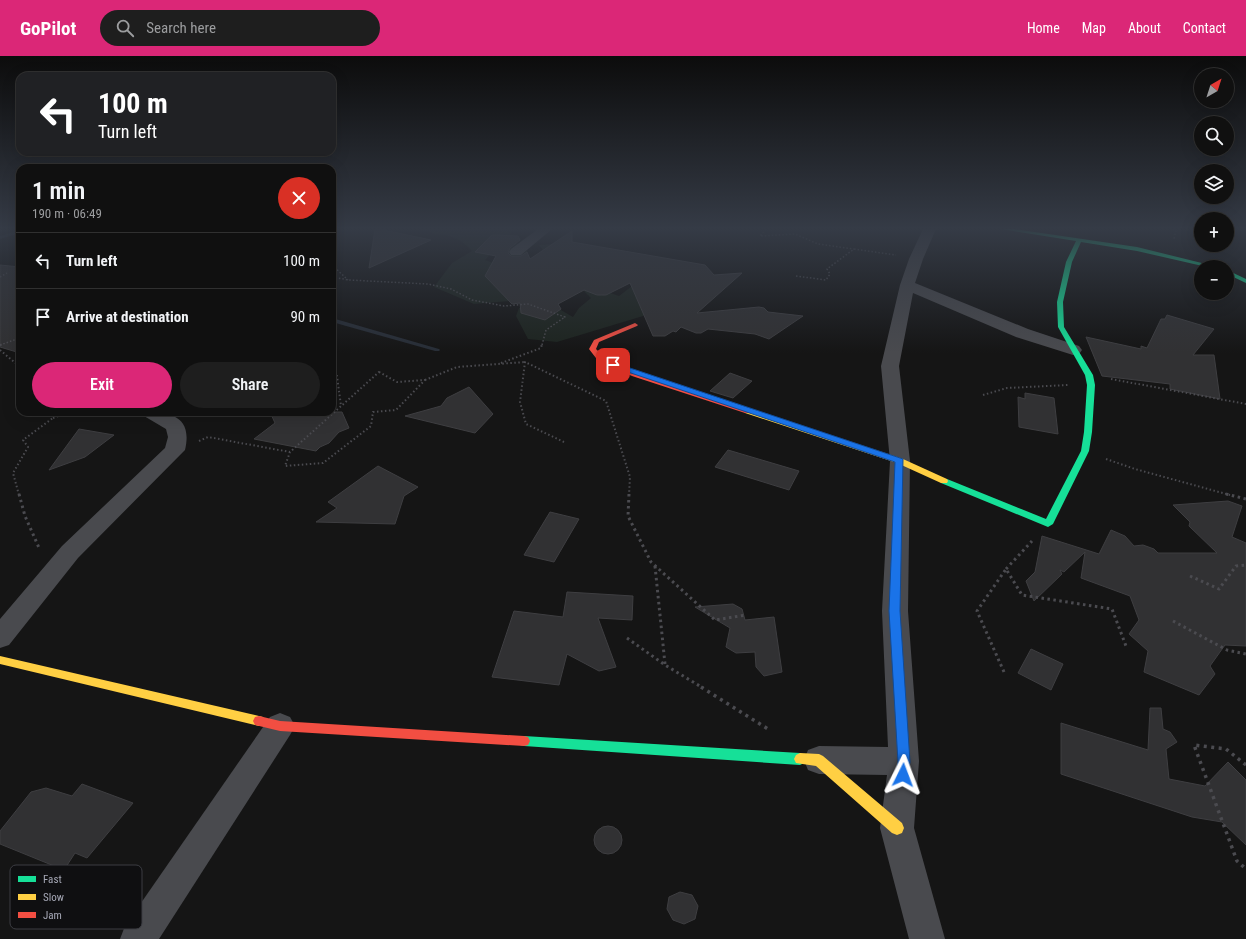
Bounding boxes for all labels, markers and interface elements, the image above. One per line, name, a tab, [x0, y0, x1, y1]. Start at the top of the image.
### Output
search box	[100, 10, 380, 46]
text: GoPilot	[20, 17, 76, 40]
icon: search	[114, 17, 136, 39]
text: Search here	[146, 19, 216, 37]
text: Home	[1027, 20, 1060, 36]
text: Map	[1082, 20, 1106, 36]
text: About	[1128, 20, 1161, 36]
text: Contact	[1183, 20, 1226, 36]
north arrow	[1194, 68, 1234, 108]
map controls	[1194, 68, 1234, 300]
text: 100 m	[98, 87, 168, 120]
icon: left	[32, 88, 84, 140]
button: search	[1194, 116, 1234, 156]
text: Turn left	[98, 121, 157, 142]
button: layers	[1194, 164, 1234, 204]
text: 1 min	[32, 177, 85, 205]
button: close	[278, 177, 320, 219]
text: 190 m · 06:49	[32, 206, 102, 221]
button: +	[1194, 212, 1234, 252]
icon: left	[32, 250, 54, 272]
text: Turn left	[66, 252, 117, 270]
text: 100 m	[283, 252, 320, 270]
button: −	[1194, 260, 1234, 300]
icon: arrive	[32, 306, 54, 328]
text: Arrive at destination	[66, 308, 189, 326]
text: 90 m	[290, 308, 320, 326]
pin	[596, 348, 630, 382]
icon: arrive	[602, 354, 624, 376]
button: Exit	[32, 362, 172, 408]
button: Share	[180, 362, 320, 408]
position arrow	[882, 754, 924, 796]
legend	[10, 865, 142, 929]
text: Fast	[43, 873, 62, 886]
text: Slow	[43, 891, 64, 904]
text: Jam	[43, 909, 62, 922]

